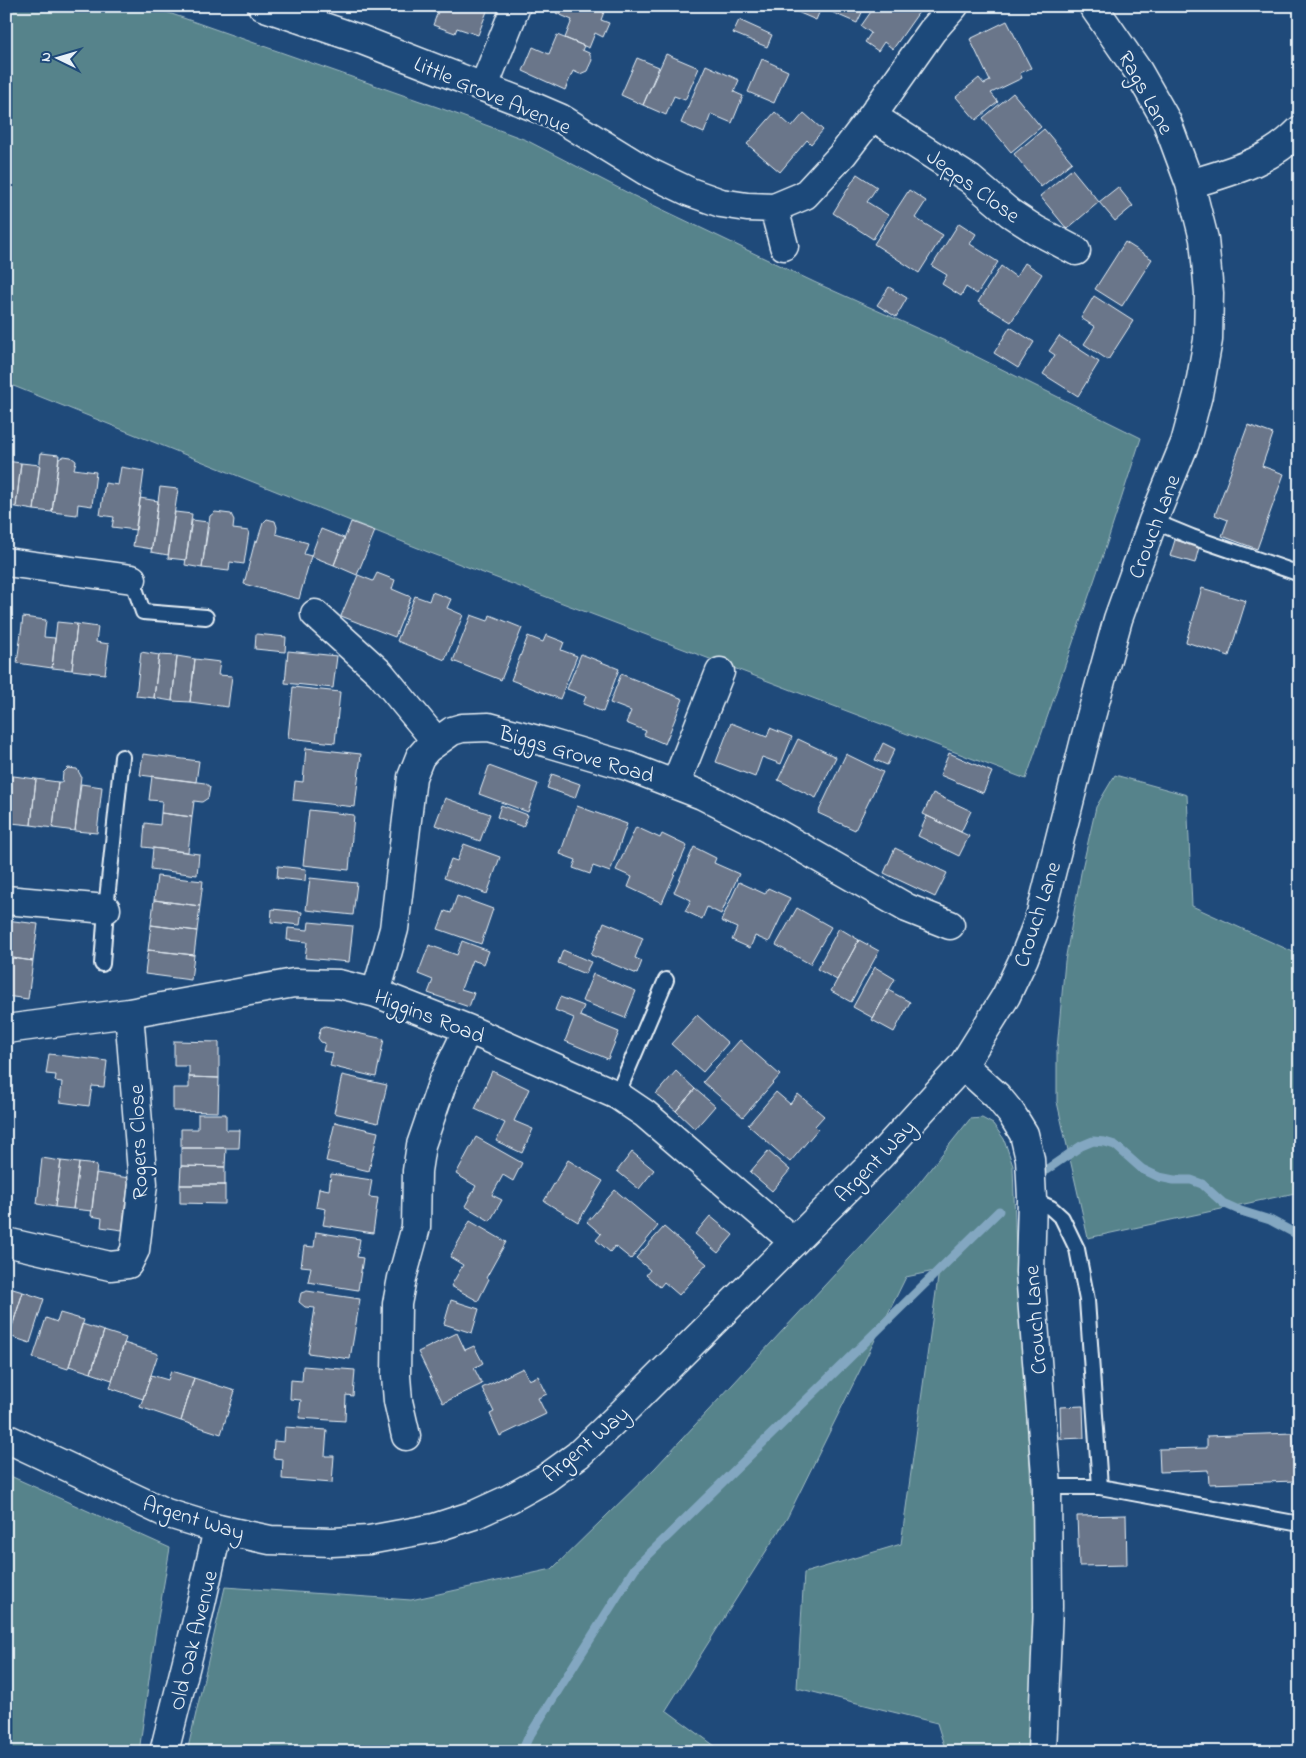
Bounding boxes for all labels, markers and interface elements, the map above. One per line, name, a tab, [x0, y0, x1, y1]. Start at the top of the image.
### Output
north arrow	[32, 32, 82, 82]
street label: Rags Lane	[1107, 46, 1181, 142]
street label: Little Grove Avenue	[408, 49, 576, 144]
text: N	[36, 51, 57, 63]
street label: Jepps Close	[919, 142, 1026, 233]
street label: Crouch Lane	[1121, 470, 1190, 584]
street label: Biggs Grove Road	[494, 718, 657, 794]
street label: Crouch Lane	[1007, 858, 1071, 972]
street label: Higgins Road	[369, 982, 489, 1054]
street label: Rogers Close	[122, 1084, 159, 1200]
street label: Argent Way	[828, 1113, 925, 1212]
street label: Crouch Lane	[1017, 1264, 1057, 1375]
street label: Argent Way	[536, 1399, 638, 1492]
street label: Argent Way	[138, 1489, 248, 1551]
street label: Old Oak Avenue	[162, 1567, 228, 1714]

